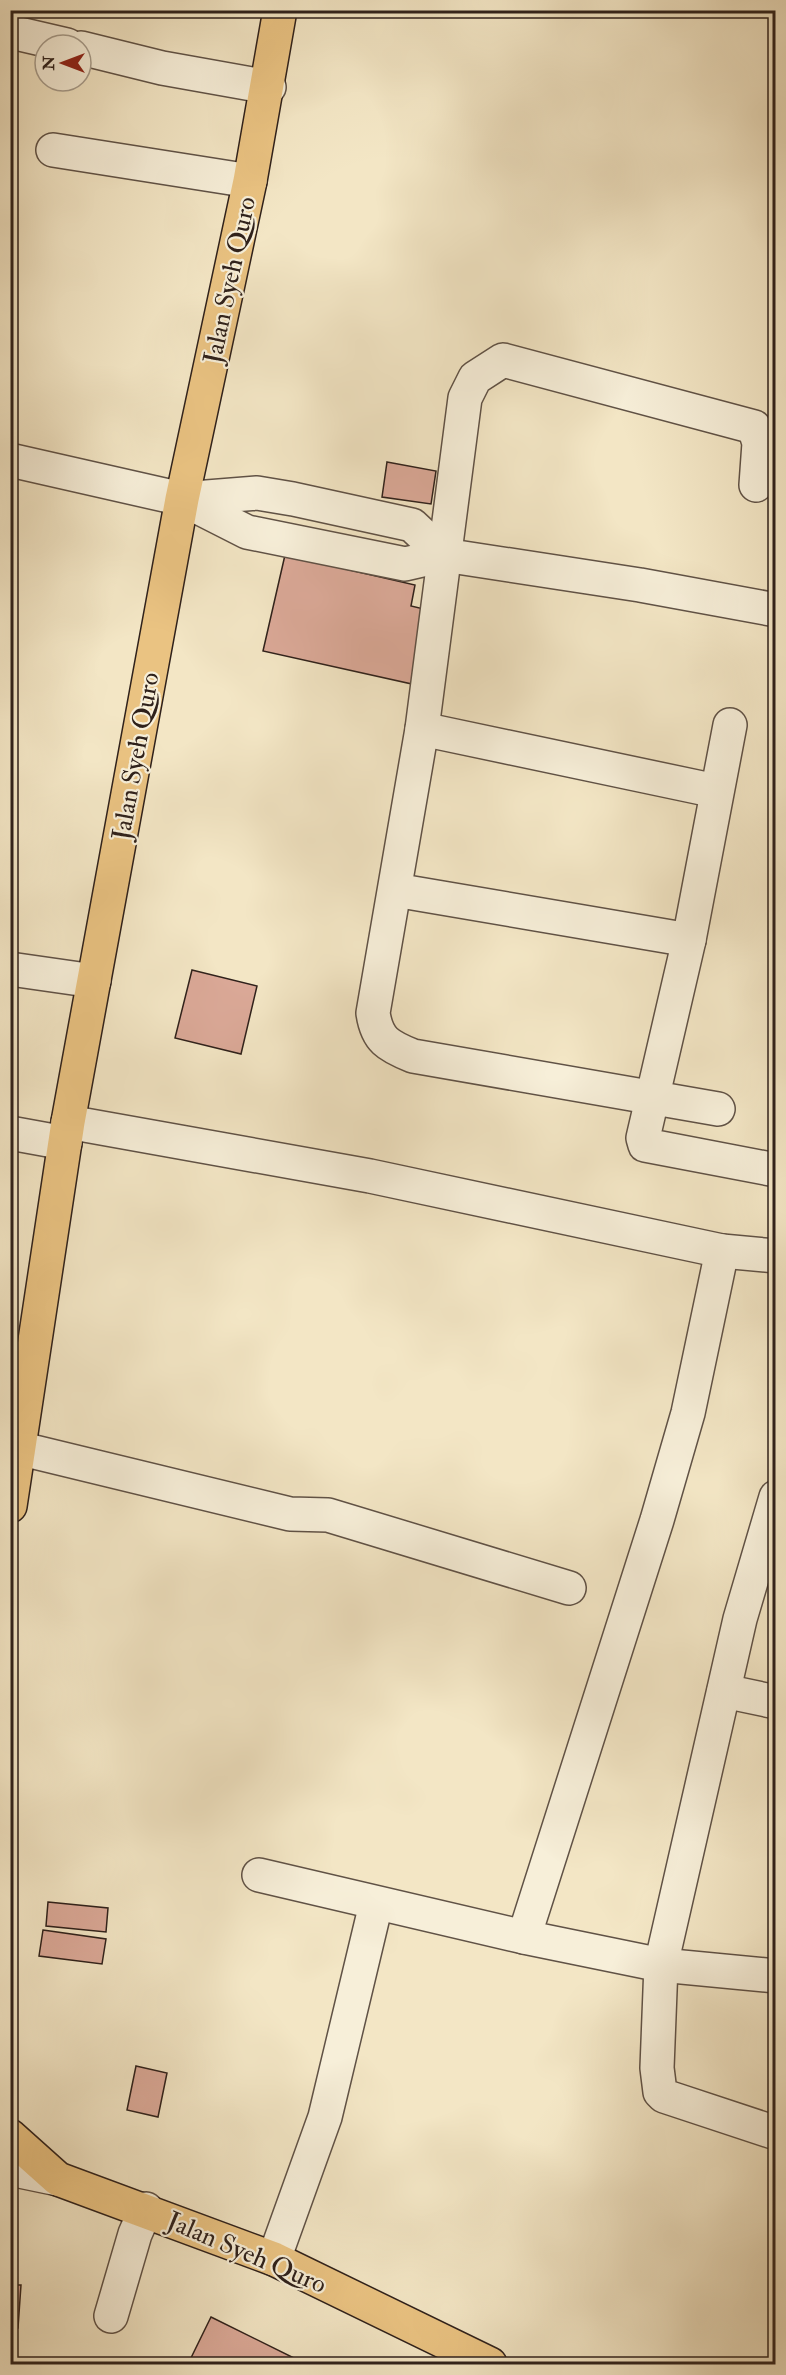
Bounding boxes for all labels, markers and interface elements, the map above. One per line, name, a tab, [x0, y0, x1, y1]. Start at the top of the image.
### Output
north arrow	[33, 33, 93, 93]
text: N	[39, 55, 59, 71]
street label: Jalan Syeh Quro	[196, 194, 263, 368]
street label: Jalan Syeh Quro	[105, 670, 166, 844]
street label: Jalan Syeh Quro	[161, 2205, 331, 2301]

